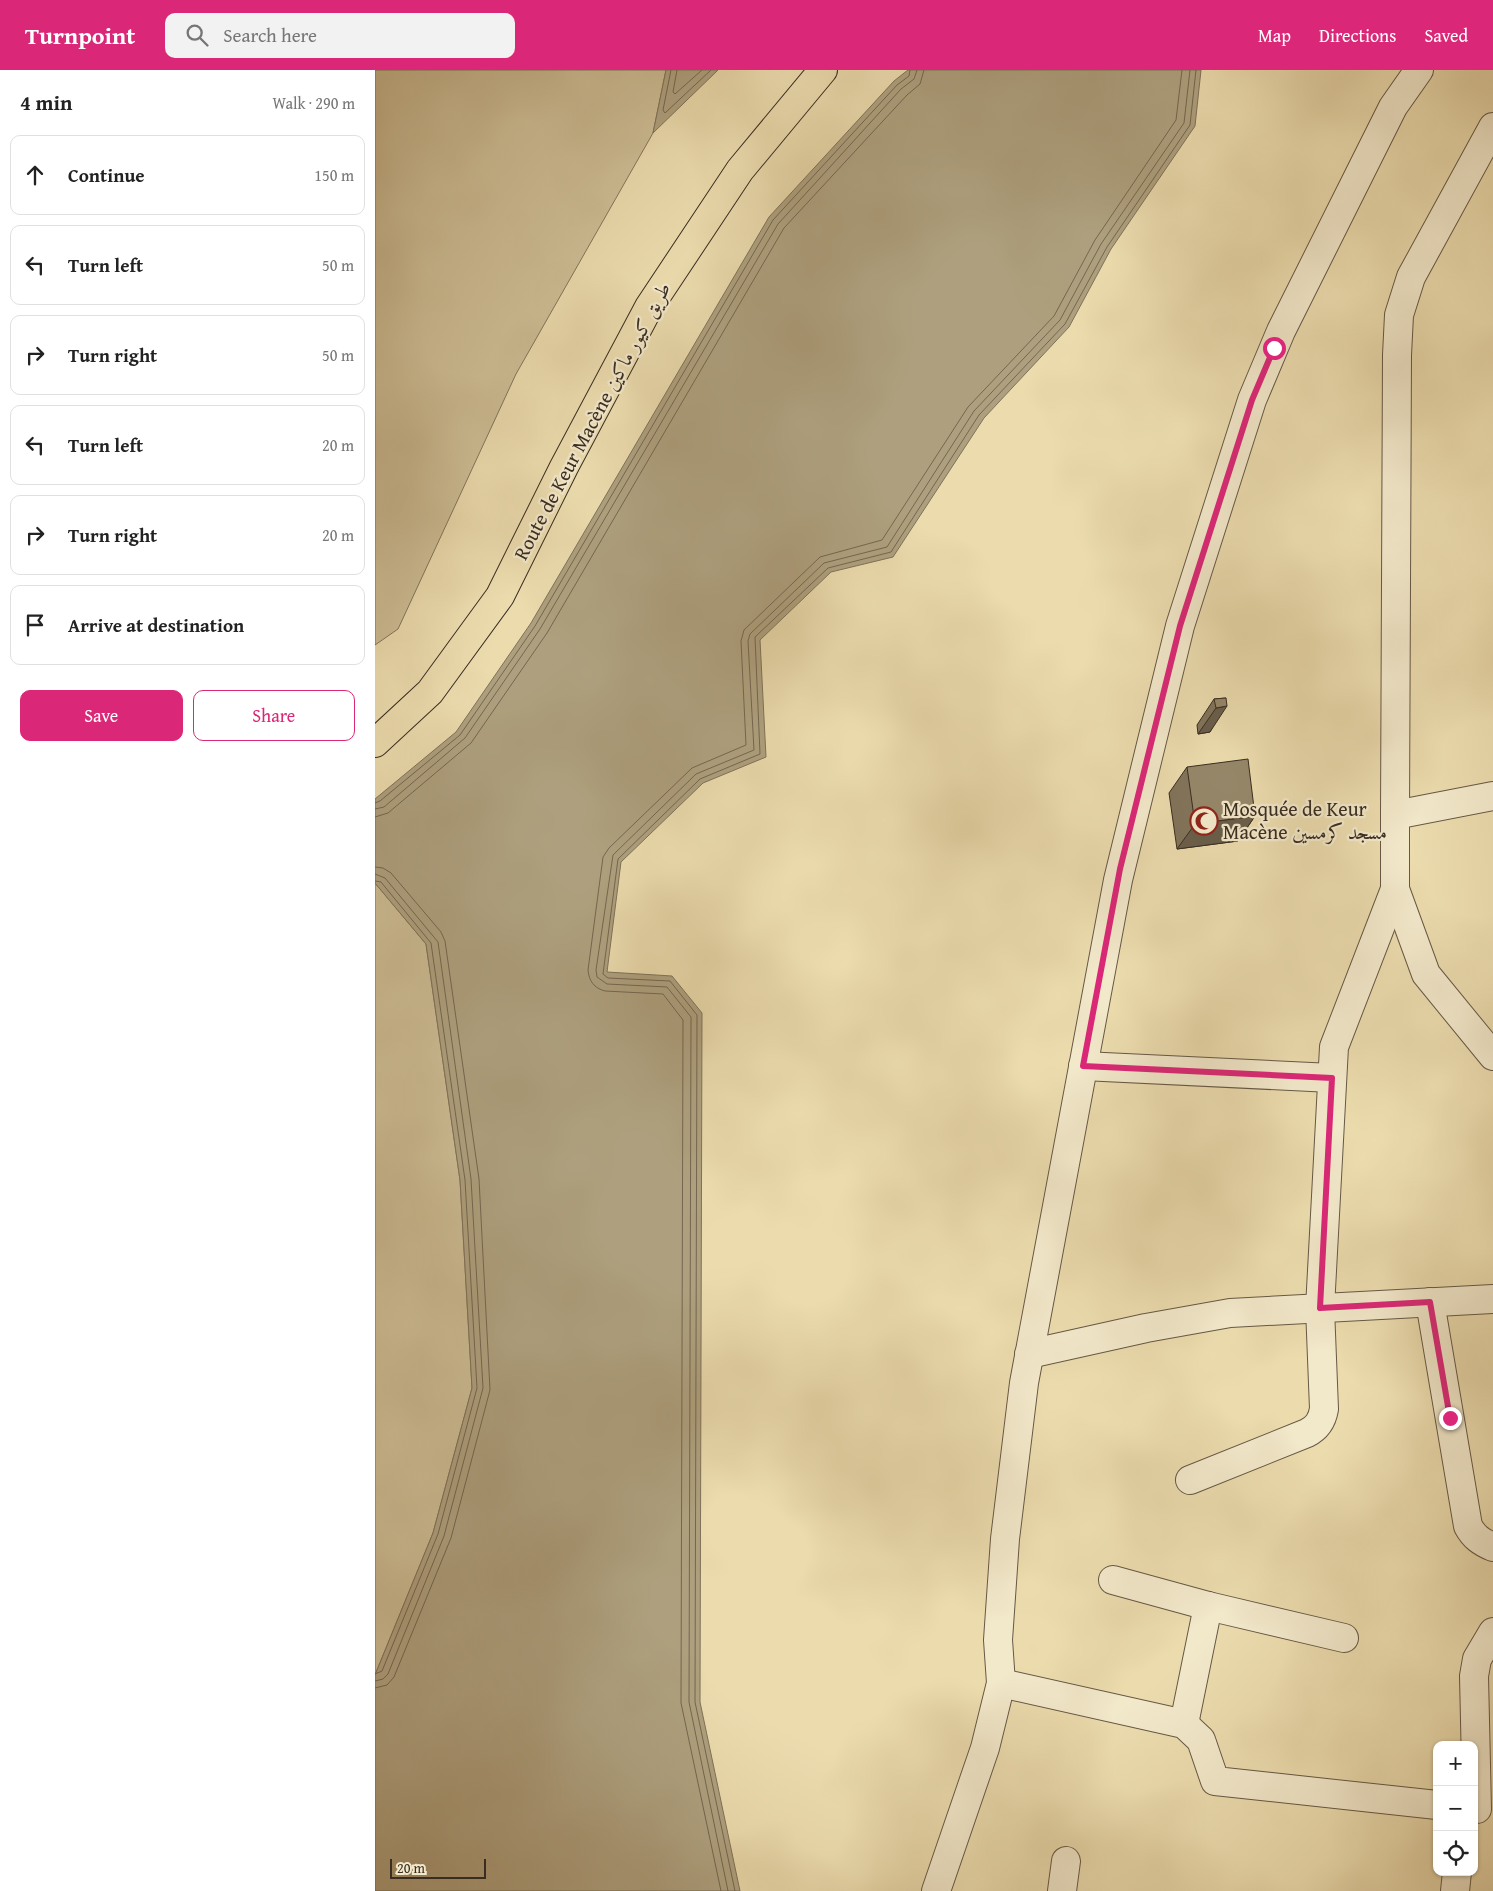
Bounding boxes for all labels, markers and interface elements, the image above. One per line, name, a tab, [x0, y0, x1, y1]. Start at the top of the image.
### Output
search box	[165, 13, 515, 58]
text: Turnpoint	[25, 18, 135, 53]
icon: search	[183, 21, 211, 49]
text: Search here	[223, 21, 317, 49]
text: Map	[1258, 22, 1291, 49]
text: Directions	[1319, 22, 1396, 49]
text: Saved	[1424, 22, 1468, 49]
text: 4 min	[20, 87, 72, 118]
text: Walk · 290 m	[272, 91, 355, 115]
icon: ahead	[21, 161, 49, 189]
text: Continue	[68, 161, 145, 189]
text: 150 m	[314, 163, 354, 187]
icon: left	[21, 251, 49, 279]
text: Turn left	[68, 251, 143, 279]
text: 50 m	[322, 253, 354, 277]
street label: Route de Keur Macène طريق كيور ماكين	[506, 277, 677, 565]
route start	[1263, 337, 1286, 360]
icon: right	[21, 341, 49, 369]
text: Turn right	[68, 341, 157, 369]
text: 50 m	[322, 343, 354, 367]
icon: left	[21, 431, 49, 459]
text: Turn left	[68, 431, 143, 459]
text: 20 m	[322, 433, 354, 457]
icon: right	[21, 521, 49, 549]
text: Turn right	[68, 521, 157, 549]
text: 20 m	[322, 523, 354, 547]
icon: arrive	[21, 611, 49, 639]
text: Arrive at destination	[68, 611, 244, 639]
button: Save	[20, 690, 183, 741]
button: Share	[193, 690, 355, 741]
place label: Mosquée de Keur Macène مسجد كرمسين	[1223, 794, 1387, 846]
mosque icon: Mosquée de Keur Macène مسجد كرمسين	[1189, 806, 1219, 836]
route end	[1439, 1407, 1462, 1430]
map controls	[1433, 1741, 1478, 1876]
button: +	[1433, 1741, 1478, 1786]
button: −	[1433, 1786, 1478, 1831]
button: locate	[1433, 1831, 1478, 1876]
scale bar	[390, 1856, 486, 1879]
text: 20 m	[397, 1858, 425, 1878]

